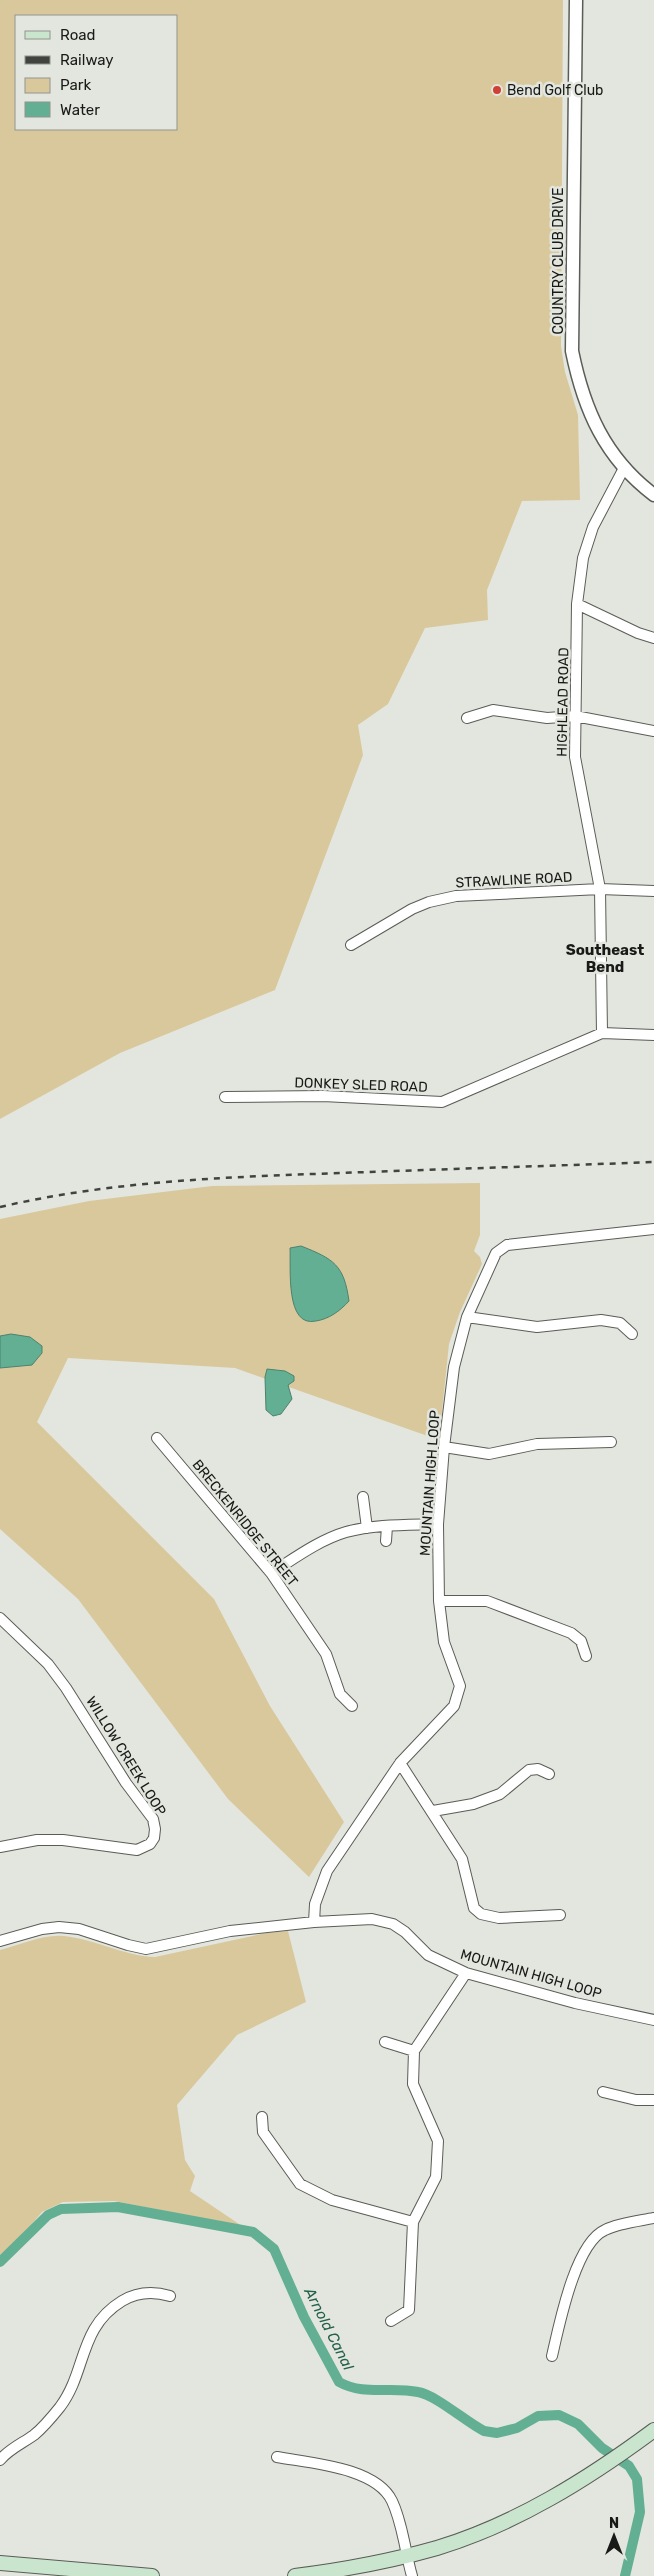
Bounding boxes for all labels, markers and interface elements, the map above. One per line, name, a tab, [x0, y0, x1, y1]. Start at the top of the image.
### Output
legend	[15, 15, 178, 130]
text: Road	[60, 26, 96, 44]
text: Railway	[60, 51, 114, 69]
text: Park	[60, 76, 91, 94]
place label: Bend Golf Club	[507, 82, 603, 99]
marker: Bend Golf Club	[491, 84, 503, 96]
text: Water	[60, 101, 100, 119]
street label: COUNTRY CLUB DRIVE	[550, 187, 567, 335]
street label: HIGHLEAD ROAD	[554, 647, 572, 757]
street label: STRAWLINE ROAD	[455, 868, 573, 892]
district label: Southeast Bend	[566, 941, 644, 976]
street label: DONKEY SLED ROAD	[294, 1074, 428, 1096]
street label: MOUNTAIN HIGH LOOP	[416, 1410, 444, 1556]
street label: BRECKENRIDGE STREET	[189, 1456, 301, 1590]
street label: WILLOW CREEK LOOP	[82, 1693, 170, 1819]
street label: MOUNTAIN HIGH LOOP	[458, 1946, 604, 2002]
water label: Arnold Canal	[300, 2284, 358, 2374]
north arrow	[589, 2511, 639, 2561]
text: N	[609, 2515, 619, 2532]

